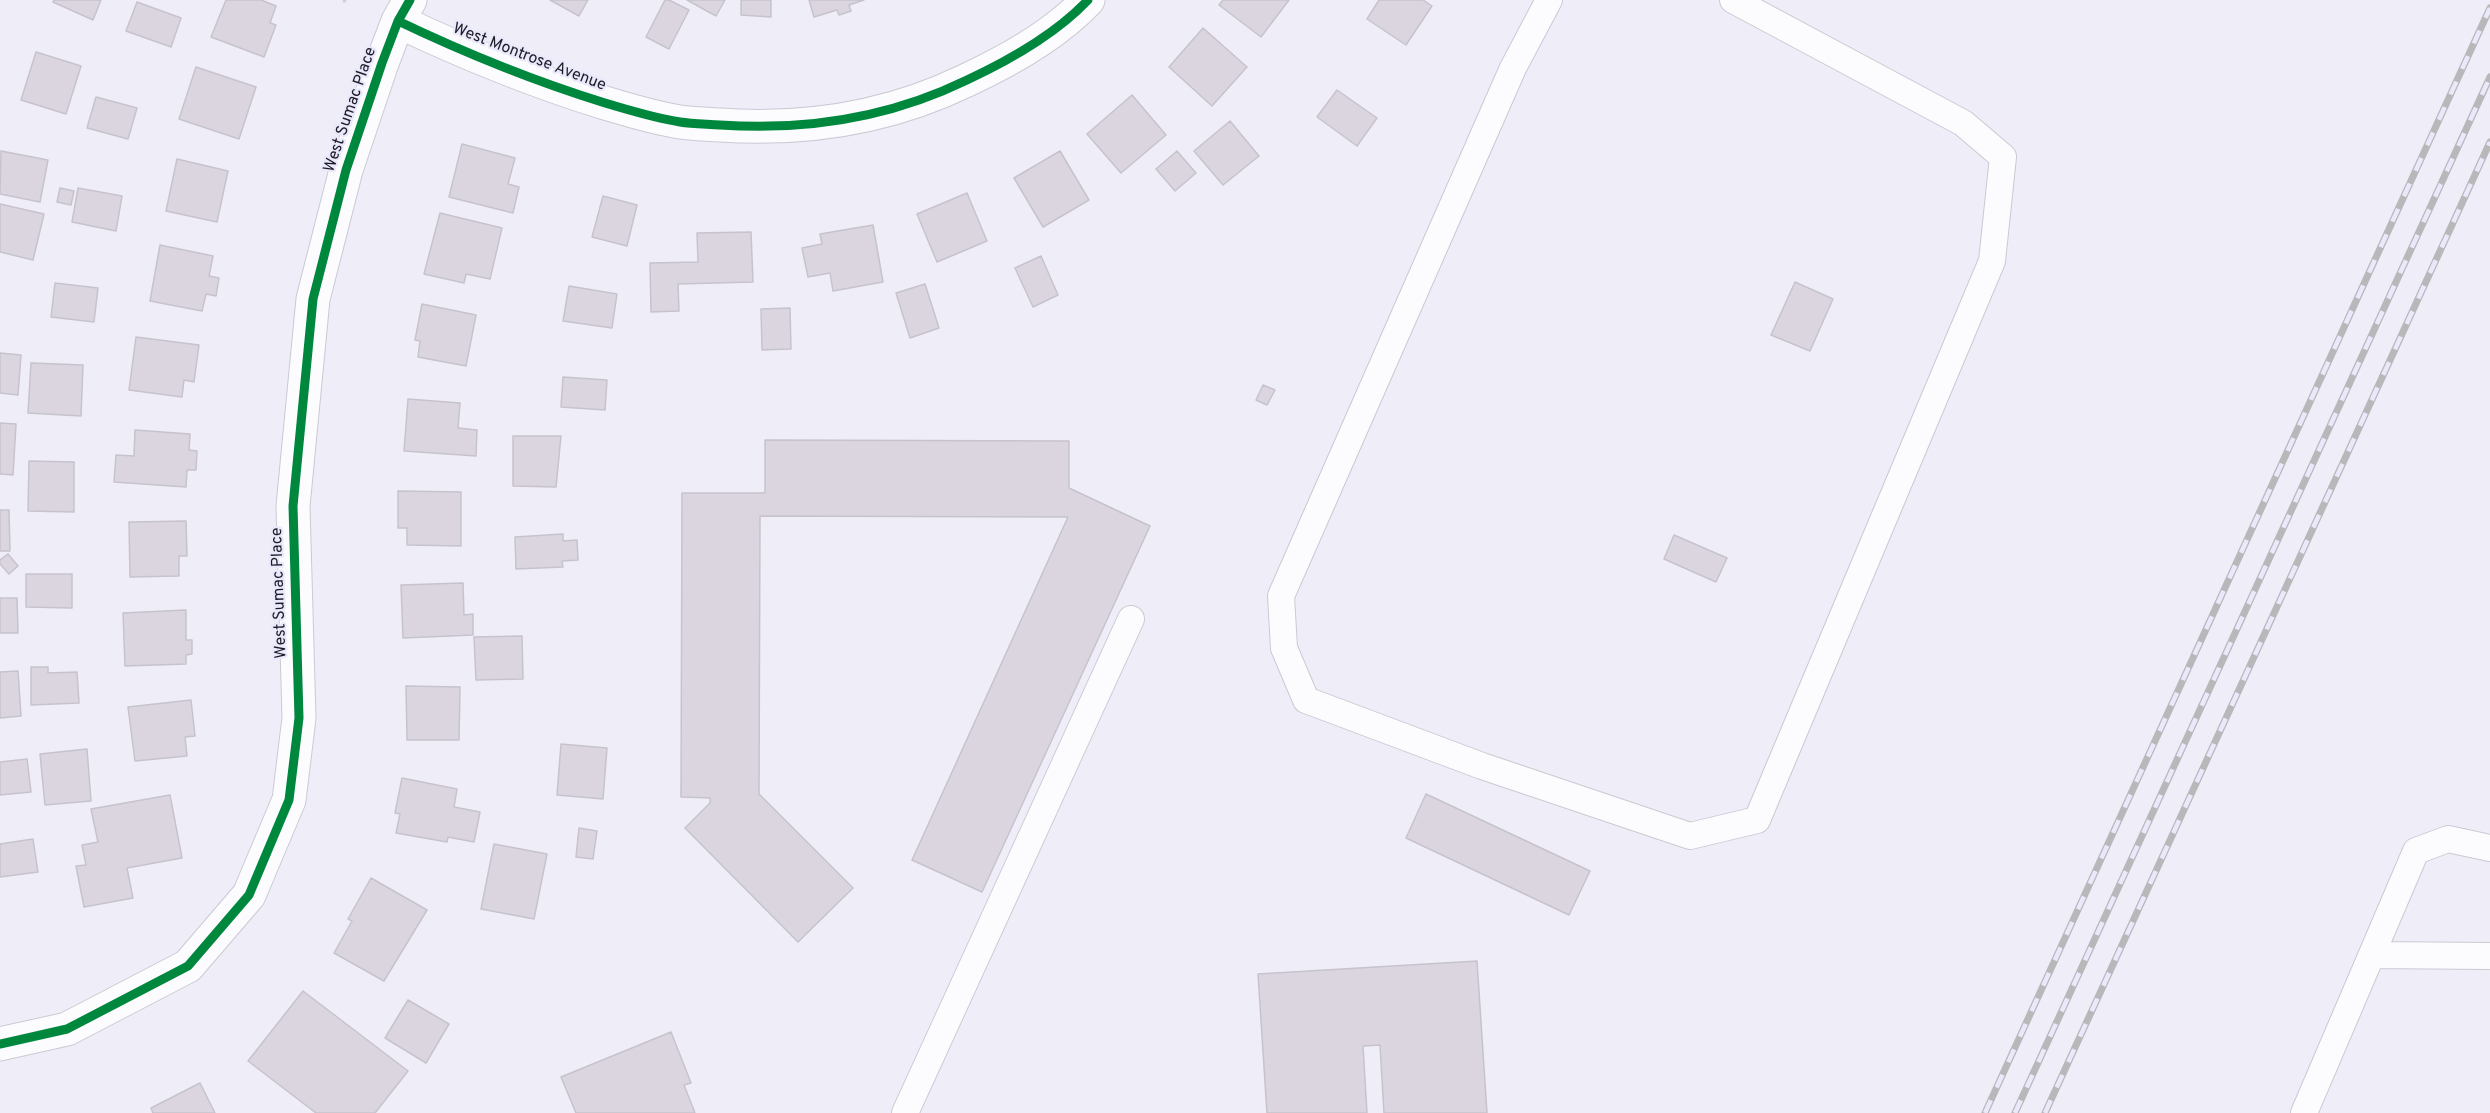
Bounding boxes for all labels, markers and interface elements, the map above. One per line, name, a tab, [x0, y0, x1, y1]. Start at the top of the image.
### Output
street label: West Montrose Avenue	[450, 20, 608, 96]
street label: West Sumac Place	[321, 45, 381, 175]
street label: West Sumac Place	[268, 527, 292, 659]

